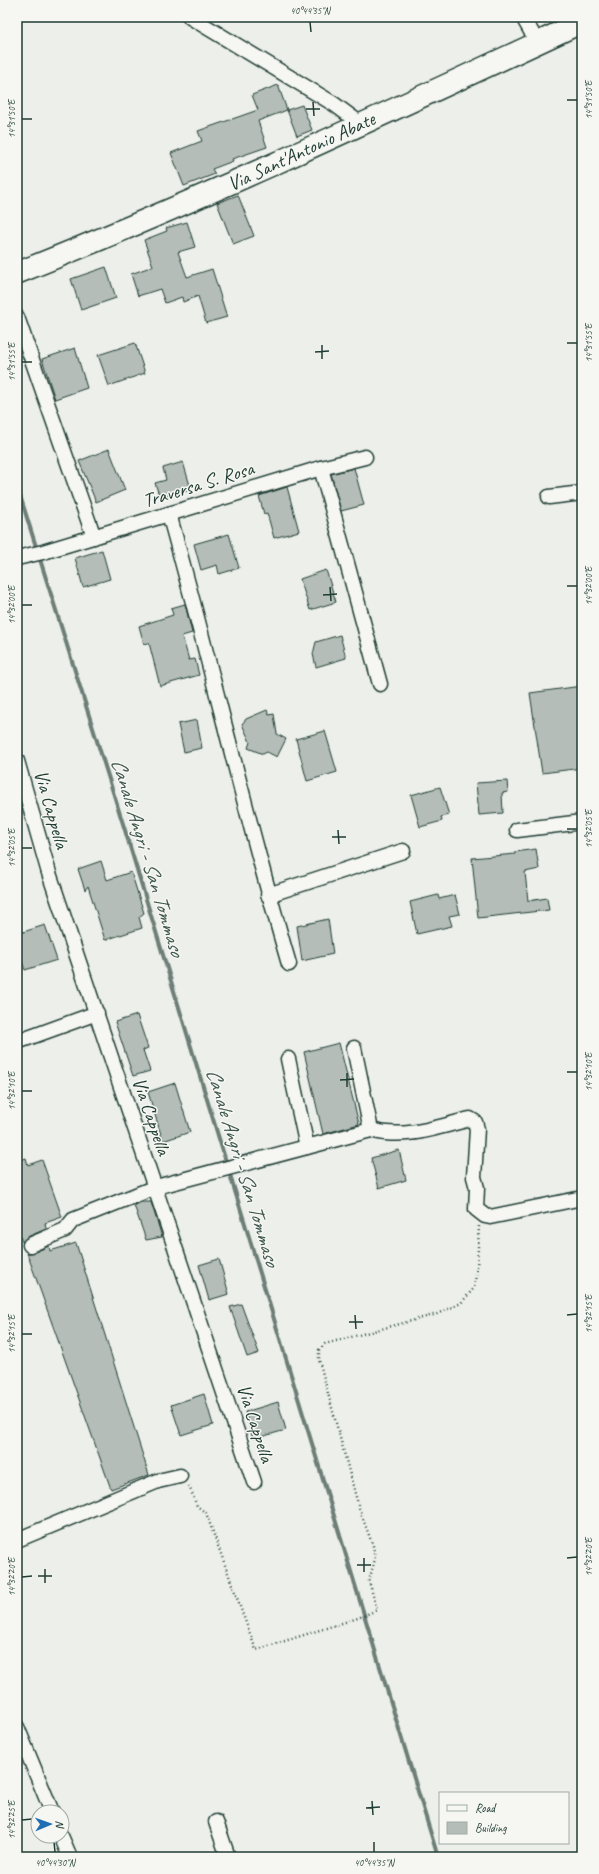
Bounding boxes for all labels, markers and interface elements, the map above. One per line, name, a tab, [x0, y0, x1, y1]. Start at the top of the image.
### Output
text: 40°44'35"N	[290, 4, 332, 17]
text: 14°31'50"E	[582, 79, 595, 119]
text: 14°31'50"E	[5, 98, 18, 138]
street label: Via Sant'Antonio Abate	[223, 106, 380, 197]
text: 14°31'55"E	[582, 322, 595, 362]
text: 14°31'55"E	[5, 341, 18, 381]
street label: Traversa S. Rosa	[140, 455, 258, 513]
text: 14°32'00"E	[582, 565, 595, 605]
text: 14°32'00"E	[5, 584, 18, 624]
water label: Canale Angri - San Tommaso	[106, 755, 191, 961]
street label: Via Cappella	[28, 767, 75, 853]
text: 14°32'05"E	[582, 808, 595, 848]
text: 14°32'05"E	[5, 827, 18, 867]
text: 14°32'10"E	[582, 1051, 595, 1091]
water label: Canale Angri - San Tommaso	[201, 1065, 286, 1271]
text: 14°32'10"E	[5, 1070, 18, 1110]
street label: Via Cappella	[127, 1074, 177, 1160]
text: 14°32'15"E	[582, 1293, 595, 1333]
text: 14°32'15"E	[5, 1313, 18, 1353]
street label: Via Cappella	[231, 1381, 280, 1467]
text: 14°32'20"E	[582, 1536, 595, 1576]
text: 14°32'20"E	[5, 1556, 18, 1596]
legend	[439, 1792, 569, 1844]
text: 14°32'25"E	[5, 1799, 18, 1839]
text: Road	[475, 1800, 497, 1816]
north arrow	[30, 1804, 70, 1844]
text: N	[53, 1820, 67, 1829]
text: Building	[475, 1820, 507, 1836]
text: 40°44'30"N	[35, 1856, 77, 1869]
text: 40°44'35"N	[354, 1856, 396, 1869]

